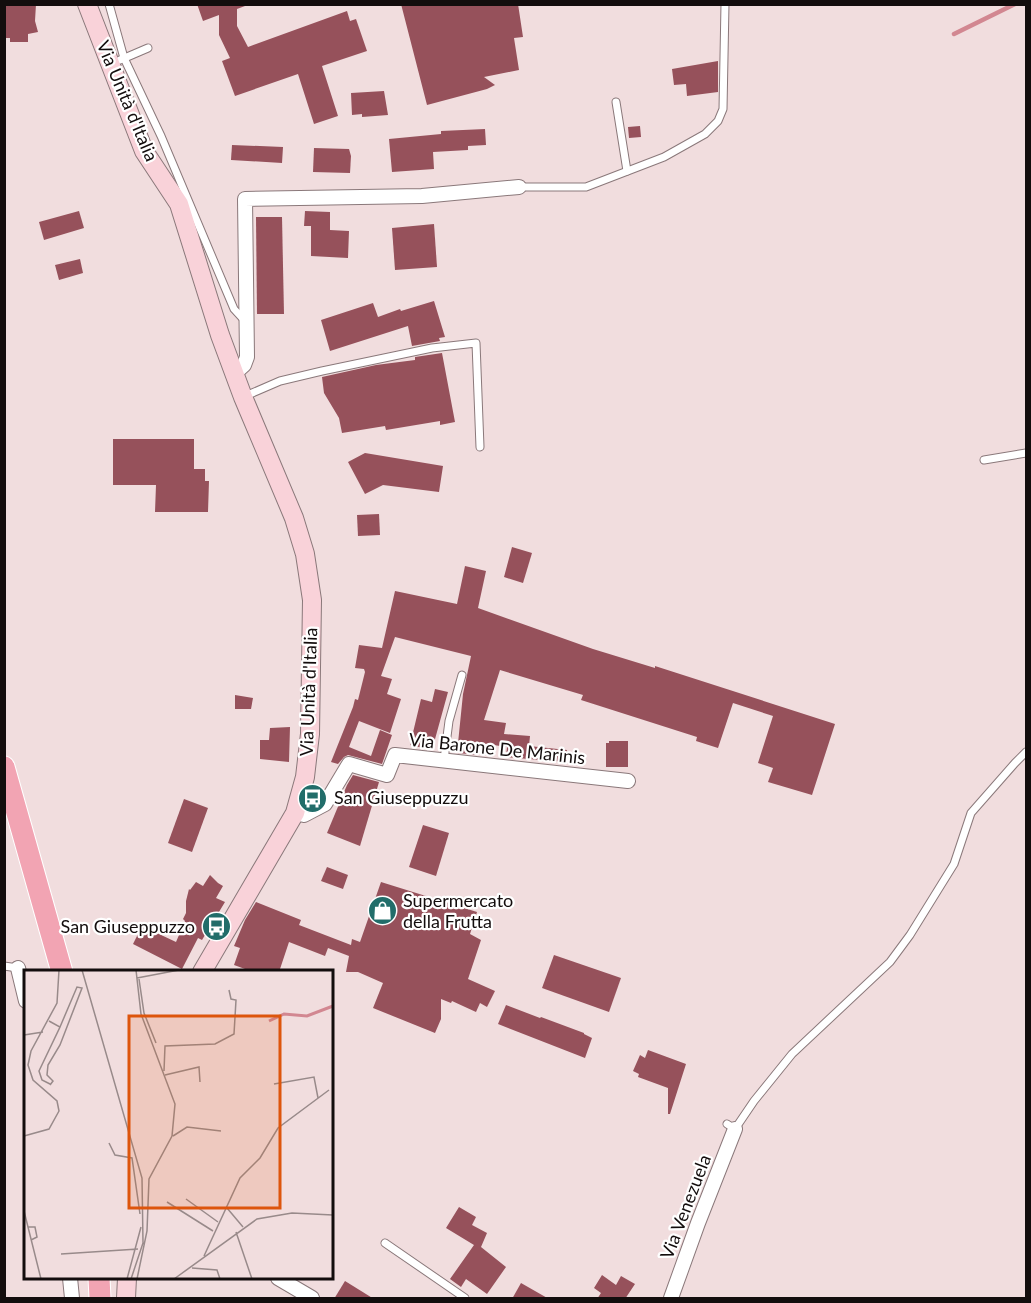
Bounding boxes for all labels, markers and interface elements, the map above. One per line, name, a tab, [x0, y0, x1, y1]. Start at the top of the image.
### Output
street label: Via Unità d'Italia	[93, 37, 163, 164]
street label: Via Unità d'Italia	[295, 627, 321, 757]
street label: Via Barone De Marinis	[408, 728, 587, 768]
bus stop icon: San Giuseppuzzu	[297, 782, 329, 814]
place label: San Giuseppuzzu	[334, 786, 469, 808]
place label: Supermercato della Frutta	[403, 889, 513, 932]
shop icon: Supermercato della Frutta	[366, 895, 398, 927]
bus stop icon: San Giuseppuzzo	[200, 911, 232, 943]
place label: San Giuseppuzzo	[61, 915, 195, 937]
inset map	[24, 970, 333, 1279]
street label: Via Venezuela	[655, 1151, 715, 1262]

